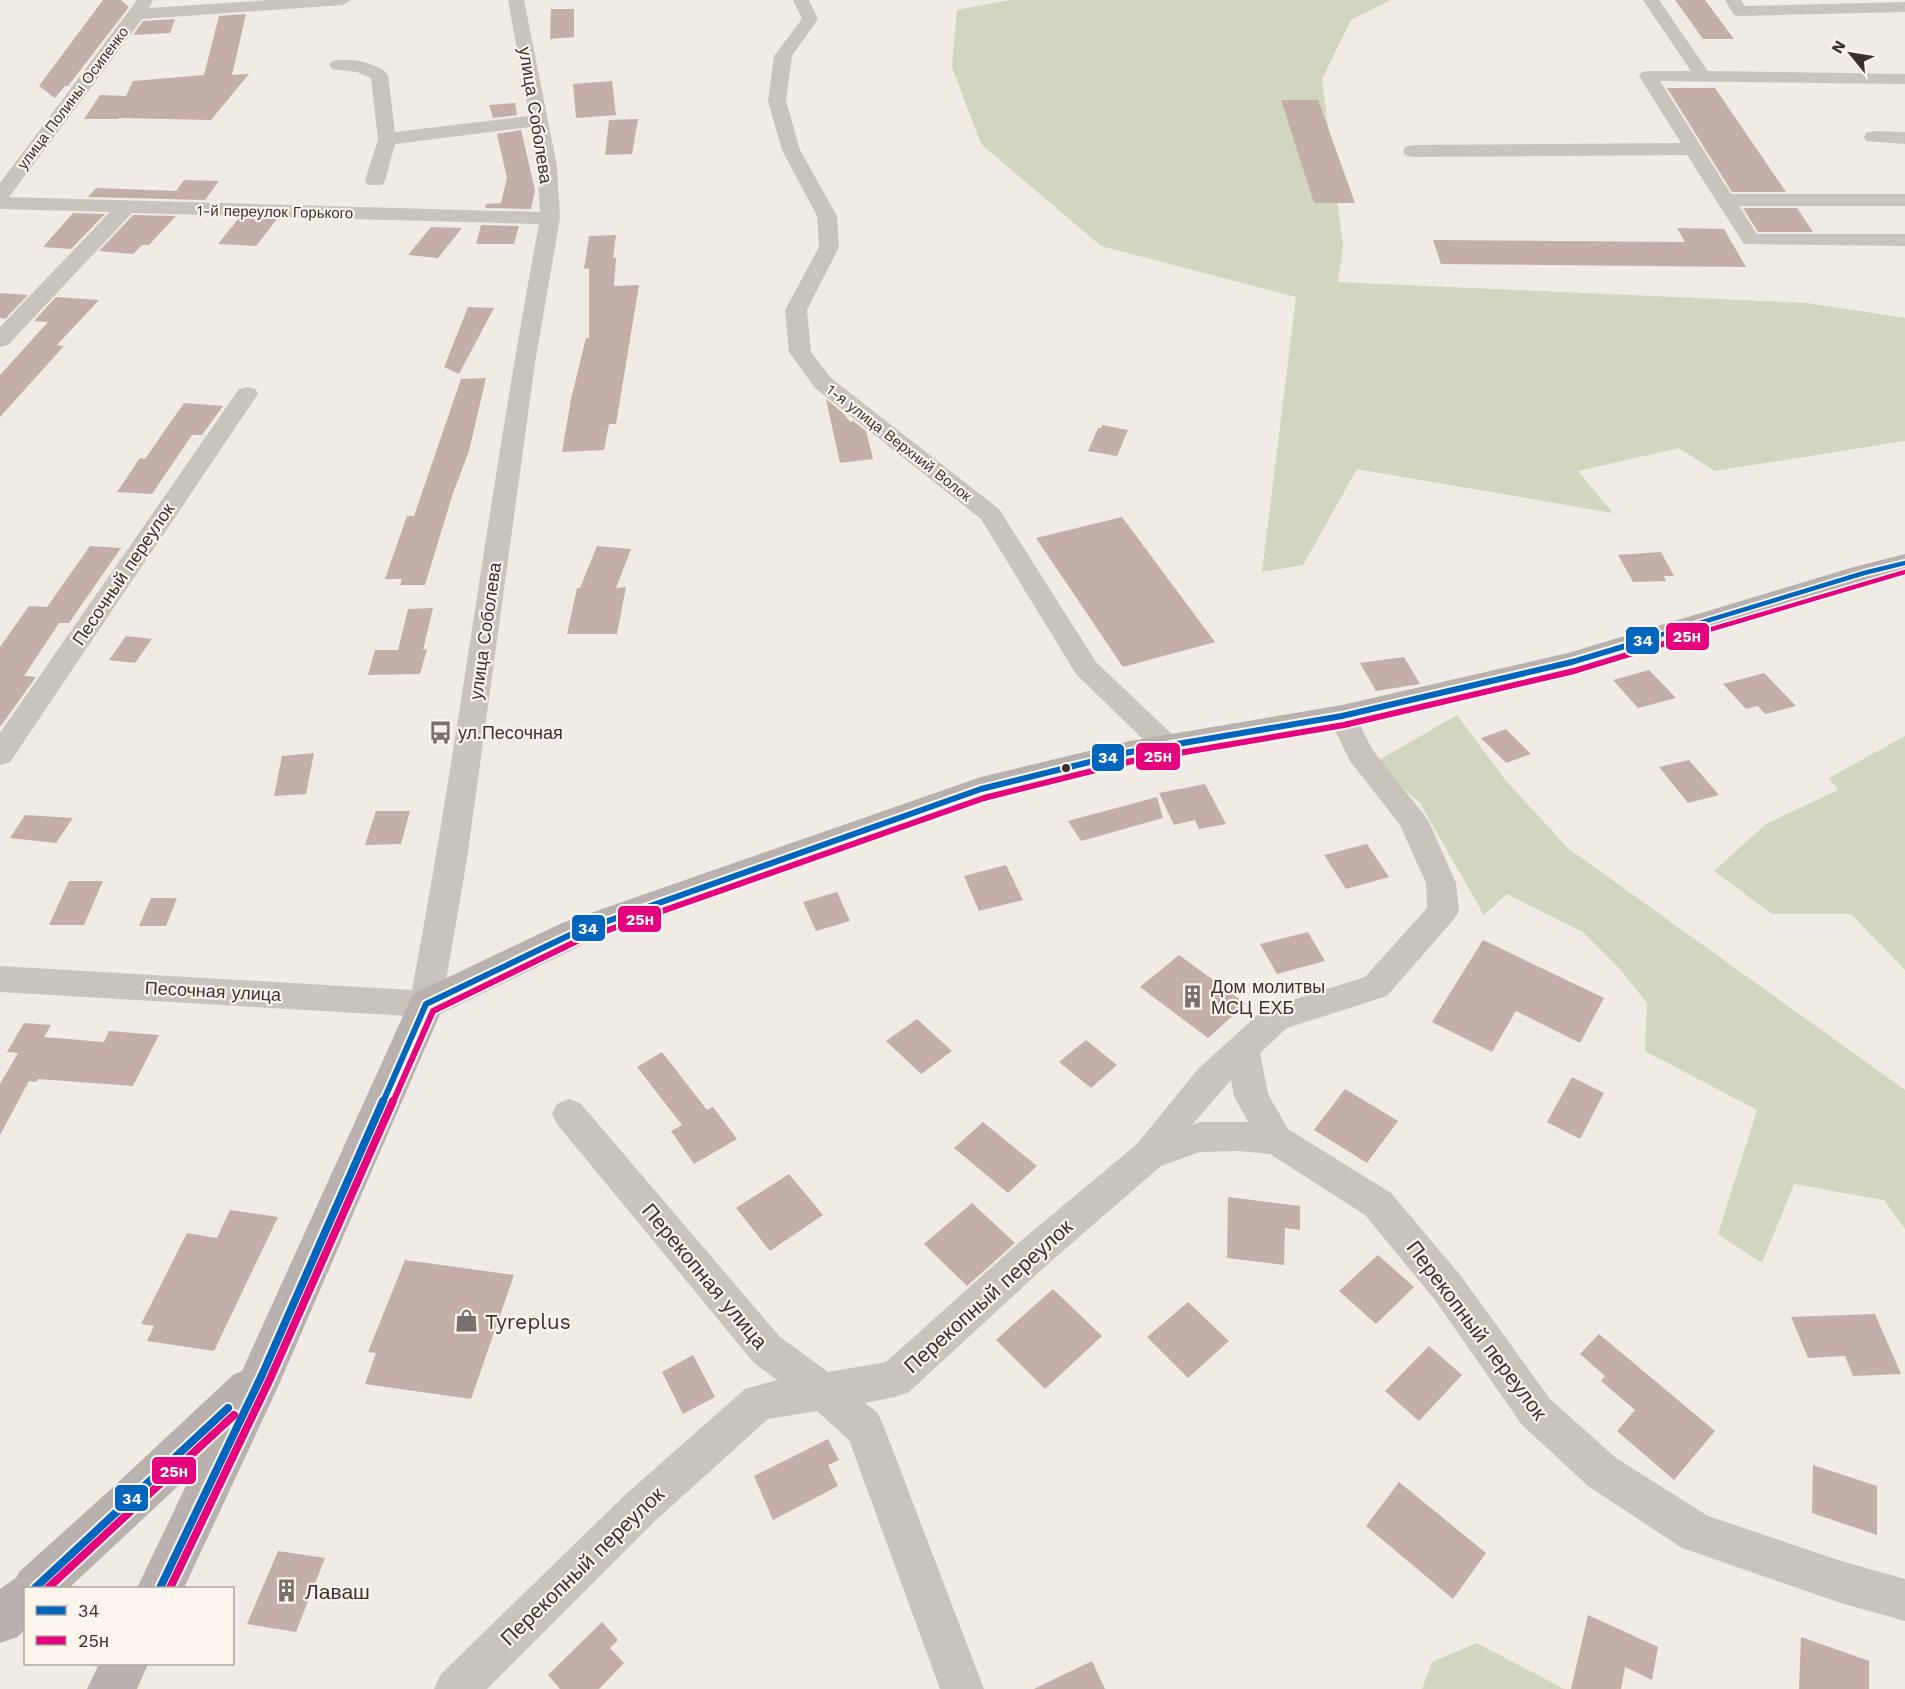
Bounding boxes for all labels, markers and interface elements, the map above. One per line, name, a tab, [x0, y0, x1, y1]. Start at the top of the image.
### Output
street label: улица Полины Осипенко	[14, 23, 132, 173]
north arrow	[1821, 24, 1881, 84]
text: N	[1827, 37, 1850, 57]
street label: улица Соболева	[515, 45, 557, 186]
street label: 1-й переулок Горького	[197, 202, 353, 222]
street label: 1-я улица Верхний Волок	[823, 381, 975, 505]
street label: Песочный переулок	[68, 499, 178, 649]
street label: улица Соболева	[465, 560, 505, 701]
line badge: 25н	[1665, 622, 1710, 651]
line badge: 34	[1625, 626, 1660, 655]
text: 25н	[1673, 627, 1701, 646]
text: 34	[1633, 631, 1653, 650]
bus stop icon: ул.Песочная	[427, 719, 453, 745]
place label: ул.Песочная	[458, 722, 563, 743]
line badge: 25н	[1135, 742, 1181, 771]
line badge: 34	[1091, 743, 1125, 772]
text: 25н	[1144, 747, 1172, 766]
text: 34	[1098, 748, 1118, 767]
unlabelled marker	[1060, 762, 1072, 774]
line badge: 25н	[617, 905, 662, 933]
text: 25н	[626, 910, 654, 929]
line badge: 34	[571, 914, 606, 942]
text: 34	[578, 919, 598, 938]
place label: Дом молитвы МСЦ ЕХБ	[1211, 976, 1325, 1018]
street label: Песочная улица	[144, 977, 283, 1005]
building icon: Дом молитвы МСЦ ЕХБ	[1180, 983, 1206, 1009]
street label: Перекопная улица	[637, 1198, 773, 1354]
street label: Перекопный переулок	[899, 1213, 1078, 1378]
street label: Перекопный переулок	[1401, 1236, 1553, 1425]
shop icon: Tyreplus	[454, 1308, 480, 1334]
place label: Tyreplus	[485, 1309, 571, 1334]
line badge: 25н	[151, 1456, 197, 1485]
text: 25н	[160, 1462, 188, 1481]
street label: Перекопный переулок	[495, 1481, 670, 1651]
line badge: 34	[114, 1484, 149, 1512]
text: 34	[122, 1489, 142, 1508]
building icon: Лаваш	[274, 1578, 300, 1604]
place label: Лаваш	[305, 1579, 370, 1604]
legend	[24, 1587, 234, 1665]
text: 34	[78, 1600, 100, 1621]
text: 25н	[78, 1630, 109, 1651]

